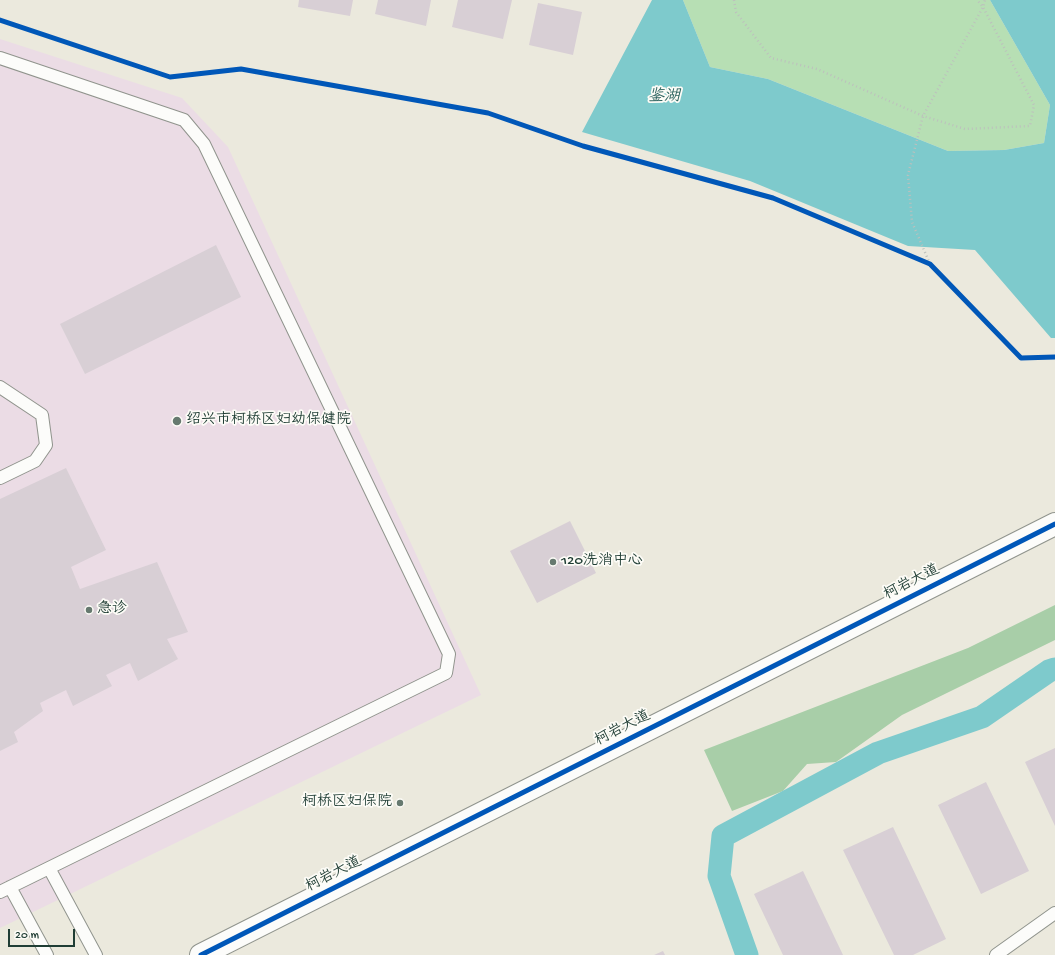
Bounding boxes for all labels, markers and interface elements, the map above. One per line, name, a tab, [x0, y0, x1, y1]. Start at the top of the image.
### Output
water label: 鉴湖	[648, 88, 680, 108]
place label: 绍兴市柯桥区妇幼保健院	[186, 412, 351, 430]
marker: 绍兴市柯桥区妇幼保健院	[171, 415, 183, 427]
place label: 120洗消中心	[561, 553, 643, 571]
marker: 120洗消中心	[548, 557, 558, 567]
street label: 柯岩大道	[881, 561, 943, 605]
place label: 急诊	[97, 601, 127, 619]
marker: 急诊	[84, 605, 94, 615]
street label: 柯岩大道	[592, 707, 654, 751]
place label: 柯桥区妇保院	[302, 794, 392, 812]
marker: 柯桥区妇保院	[395, 798, 405, 808]
street label: 柯岩大道	[303, 853, 365, 897]
scale bar	[10, 921, 77, 947]
text: 20 m	[15, 929, 39, 943]

